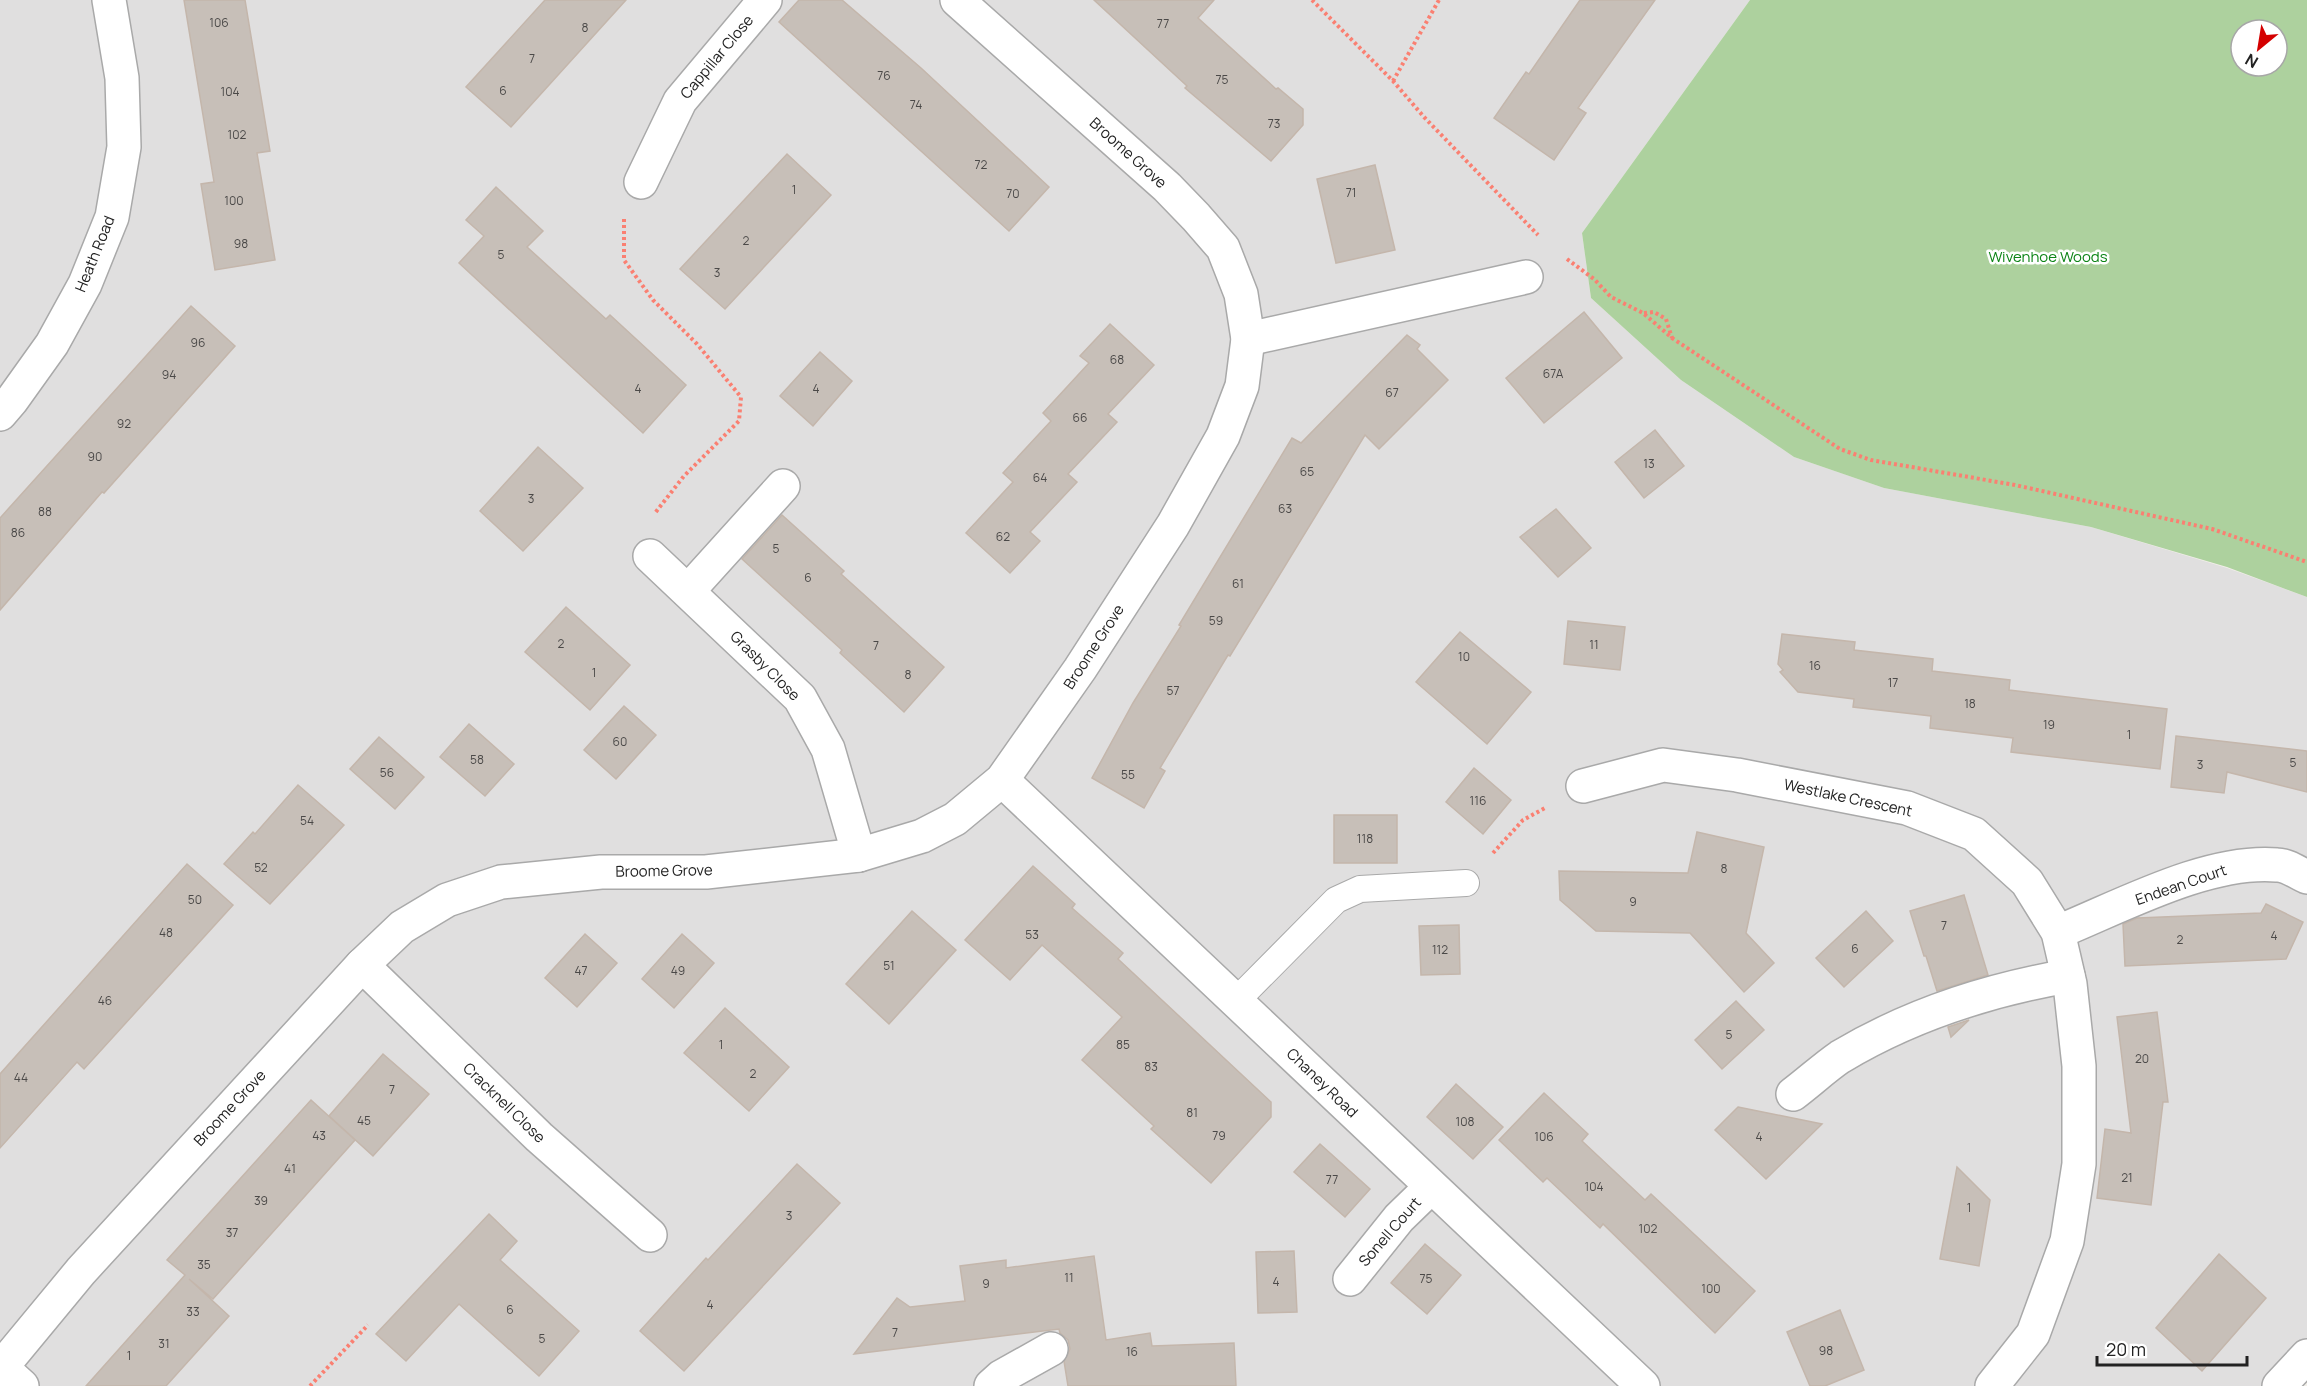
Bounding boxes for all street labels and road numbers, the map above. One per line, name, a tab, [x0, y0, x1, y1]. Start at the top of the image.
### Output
street label: Cappillar Close	[675, 10, 758, 103]
street label: Broome Grove	[1085, 112, 1172, 193]
street label: Heath Road	[70, 212, 119, 295]
street label: Broome Grove	[1058, 600, 1129, 693]
street label: Grasby Close	[726, 626, 805, 705]
street label: Westlake Crescent	[1782, 774, 1914, 821]
street label: Broome Grove	[615, 859, 713, 882]
street label: Endean Court	[2132, 859, 2229, 910]
street label: Chaney Road	[1282, 1043, 1363, 1122]
street label: Cracknell Close	[458, 1058, 550, 1148]
street label: Broome Grove	[189, 1065, 271, 1150]
street label: Sonell Court	[1354, 1192, 1426, 1271]

